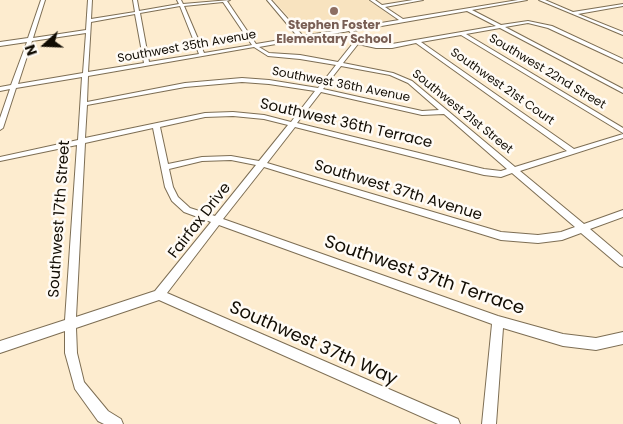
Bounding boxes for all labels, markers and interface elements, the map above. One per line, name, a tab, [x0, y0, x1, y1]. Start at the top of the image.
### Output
marker: Stephen Foster Elementary School	[328, 5, 340, 17]
place label: Stephen Foster Elementary School	[276, 19, 392, 47]
north arrow	[20, 20, 70, 70]
street label: Southwest 35th Avenue	[117, 28, 257, 66]
street label: Southwest 22nd Street	[486, 31, 608, 113]
text: N	[20, 42, 42, 58]
street label: Southwest 21st Court	[447, 46, 557, 128]
street label: Southwest 36th Avenue	[271, 65, 411, 105]
street label: Southwest 21st Street	[409, 67, 515, 157]
street label: Southwest 36th Terrace	[258, 95, 434, 153]
street label: Southwest 17th Street	[46, 140, 74, 298]
street label: Southwest 37th Avenue	[312, 157, 484, 225]
street label: Fairfax Drive	[165, 180, 235, 262]
street label: Southwest 37th Terrace	[321, 232, 527, 320]
street label: Southwest 37th Way	[226, 297, 400, 391]

